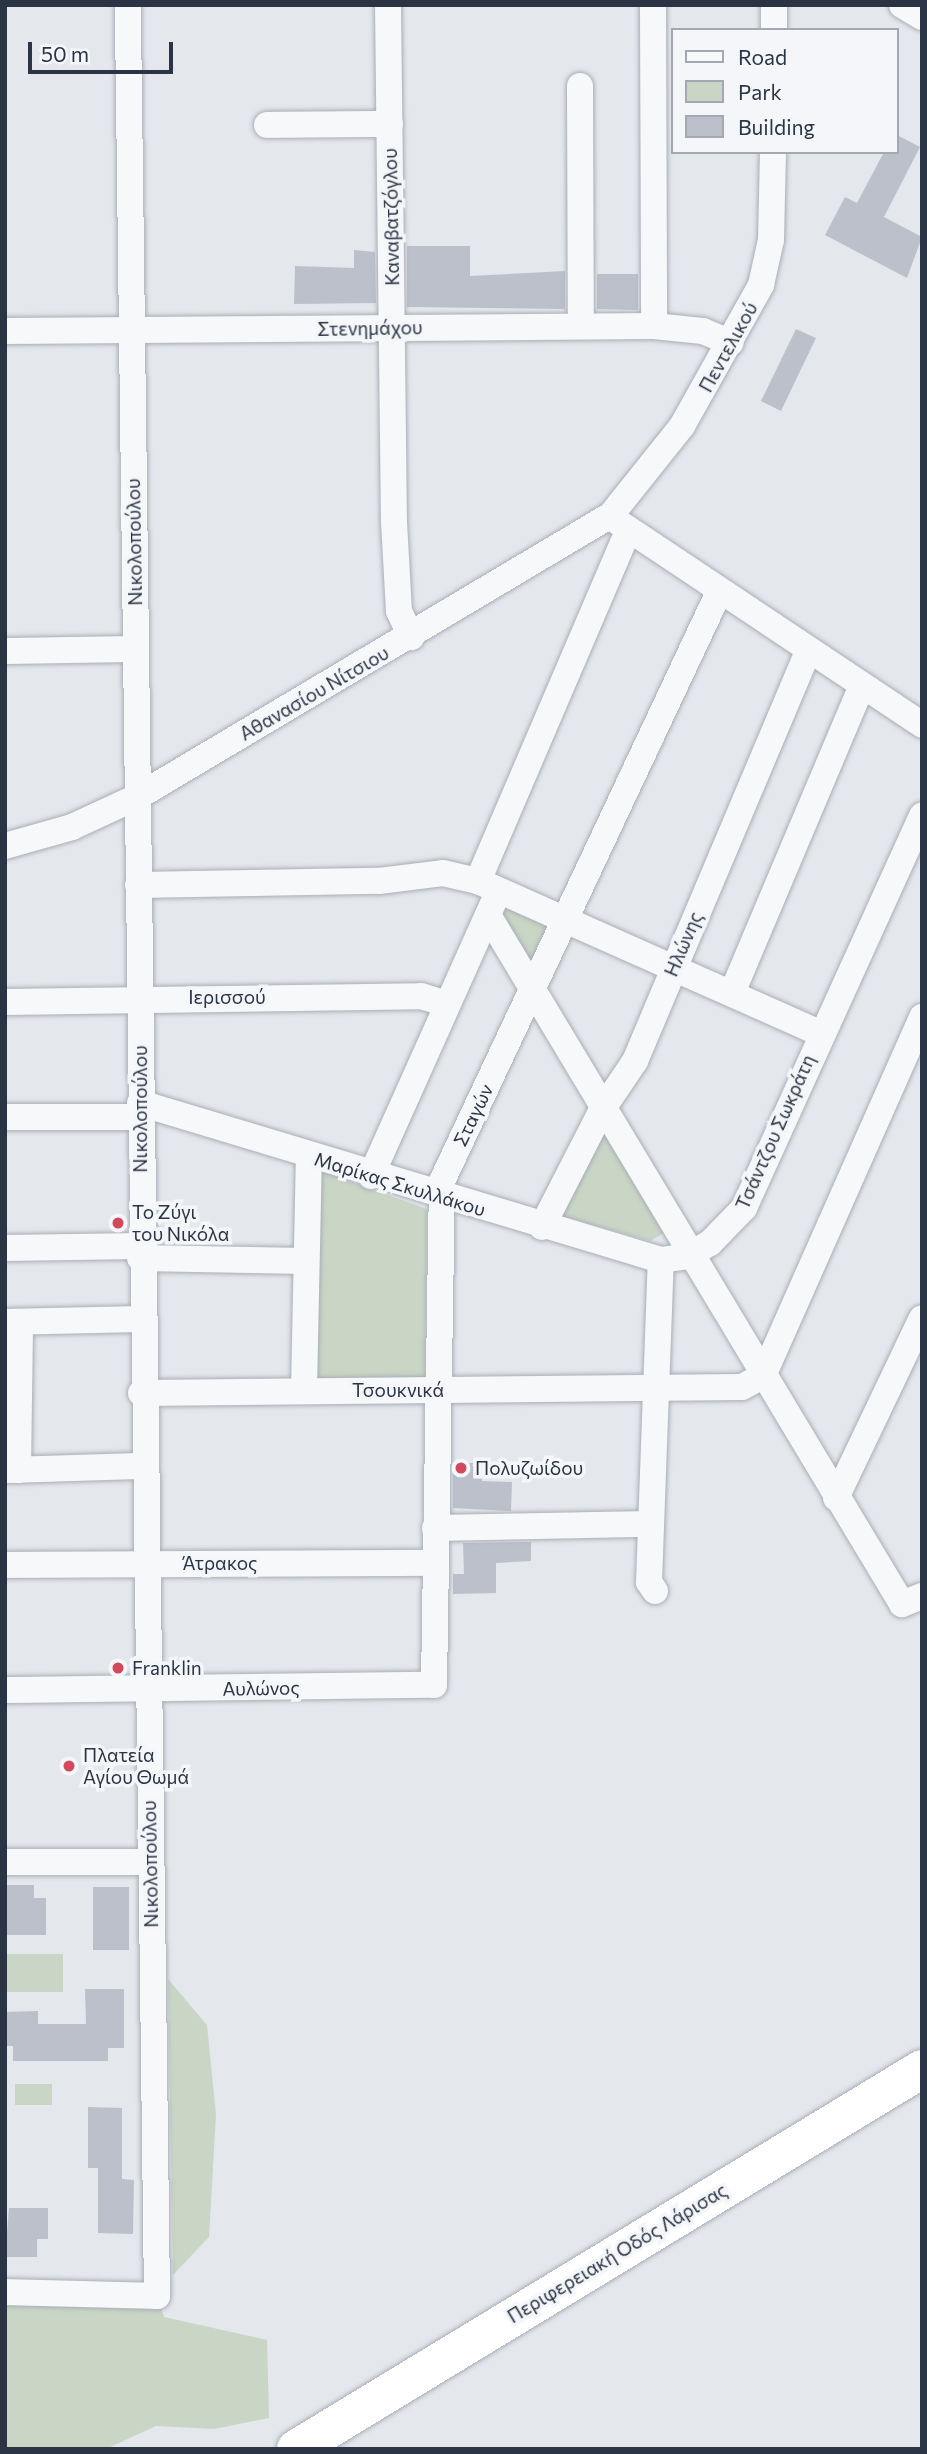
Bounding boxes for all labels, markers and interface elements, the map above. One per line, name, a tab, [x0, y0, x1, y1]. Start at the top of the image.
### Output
scale bar	[32, 28, 177, 72]
legend	[671, 28, 899, 154]
text: 50 m	[41, 41, 89, 66]
text: Road	[738, 44, 787, 69]
text: Park	[738, 79, 782, 104]
text: Building	[738, 114, 815, 139]
street label: Καναβατζόγλου	[378, 148, 404, 286]
street label: Πεντελικού	[694, 298, 762, 396]
street label: Στενημάχου	[317, 316, 423, 340]
street label: Νικολοπούλου	[121, 478, 147, 606]
street label: Αθανασίου Νίτσιου	[235, 641, 393, 745]
street label: Ηλώνης	[659, 908, 707, 980]
street label: Ιερισσού	[188, 986, 266, 1008]
street label: Νικολοπούλου	[129, 1045, 151, 1173]
street label: Τσάντζου Σωκράτη	[731, 1051, 819, 1213]
street label: Σταγών	[448, 1080, 498, 1150]
street label: Μαρίκας Σκυλλάκου	[312, 1147, 488, 1221]
place label: Το Ζύγι του Νικόλα	[132, 1201, 229, 1245]
marker: Το Ζύγι του Νικόλα	[110, 1215, 126, 1231]
street label: Τσουκνικά	[352, 1379, 444, 1401]
place label: Πολυζωίδου	[475, 1457, 583, 1479]
marker: Πολυζωίδου	[453, 1460, 469, 1476]
street label: Άτρακος	[183, 1552, 257, 1574]
place label: Franklin	[132, 1657, 202, 1679]
marker: Franklin	[110, 1660, 126, 1676]
street label: Αυλώνος	[222, 1676, 300, 1700]
place label: Πλατεία Αγίου Θωμά	[83, 1744, 189, 1788]
marker: Πλατεία Αγίου Θωμά	[61, 1758, 77, 1774]
street label: Νικολοπούλου	[137, 1800, 163, 1928]
street label: Περιφερειακή Οδός Λάρισας	[503, 2178, 731, 2328]

